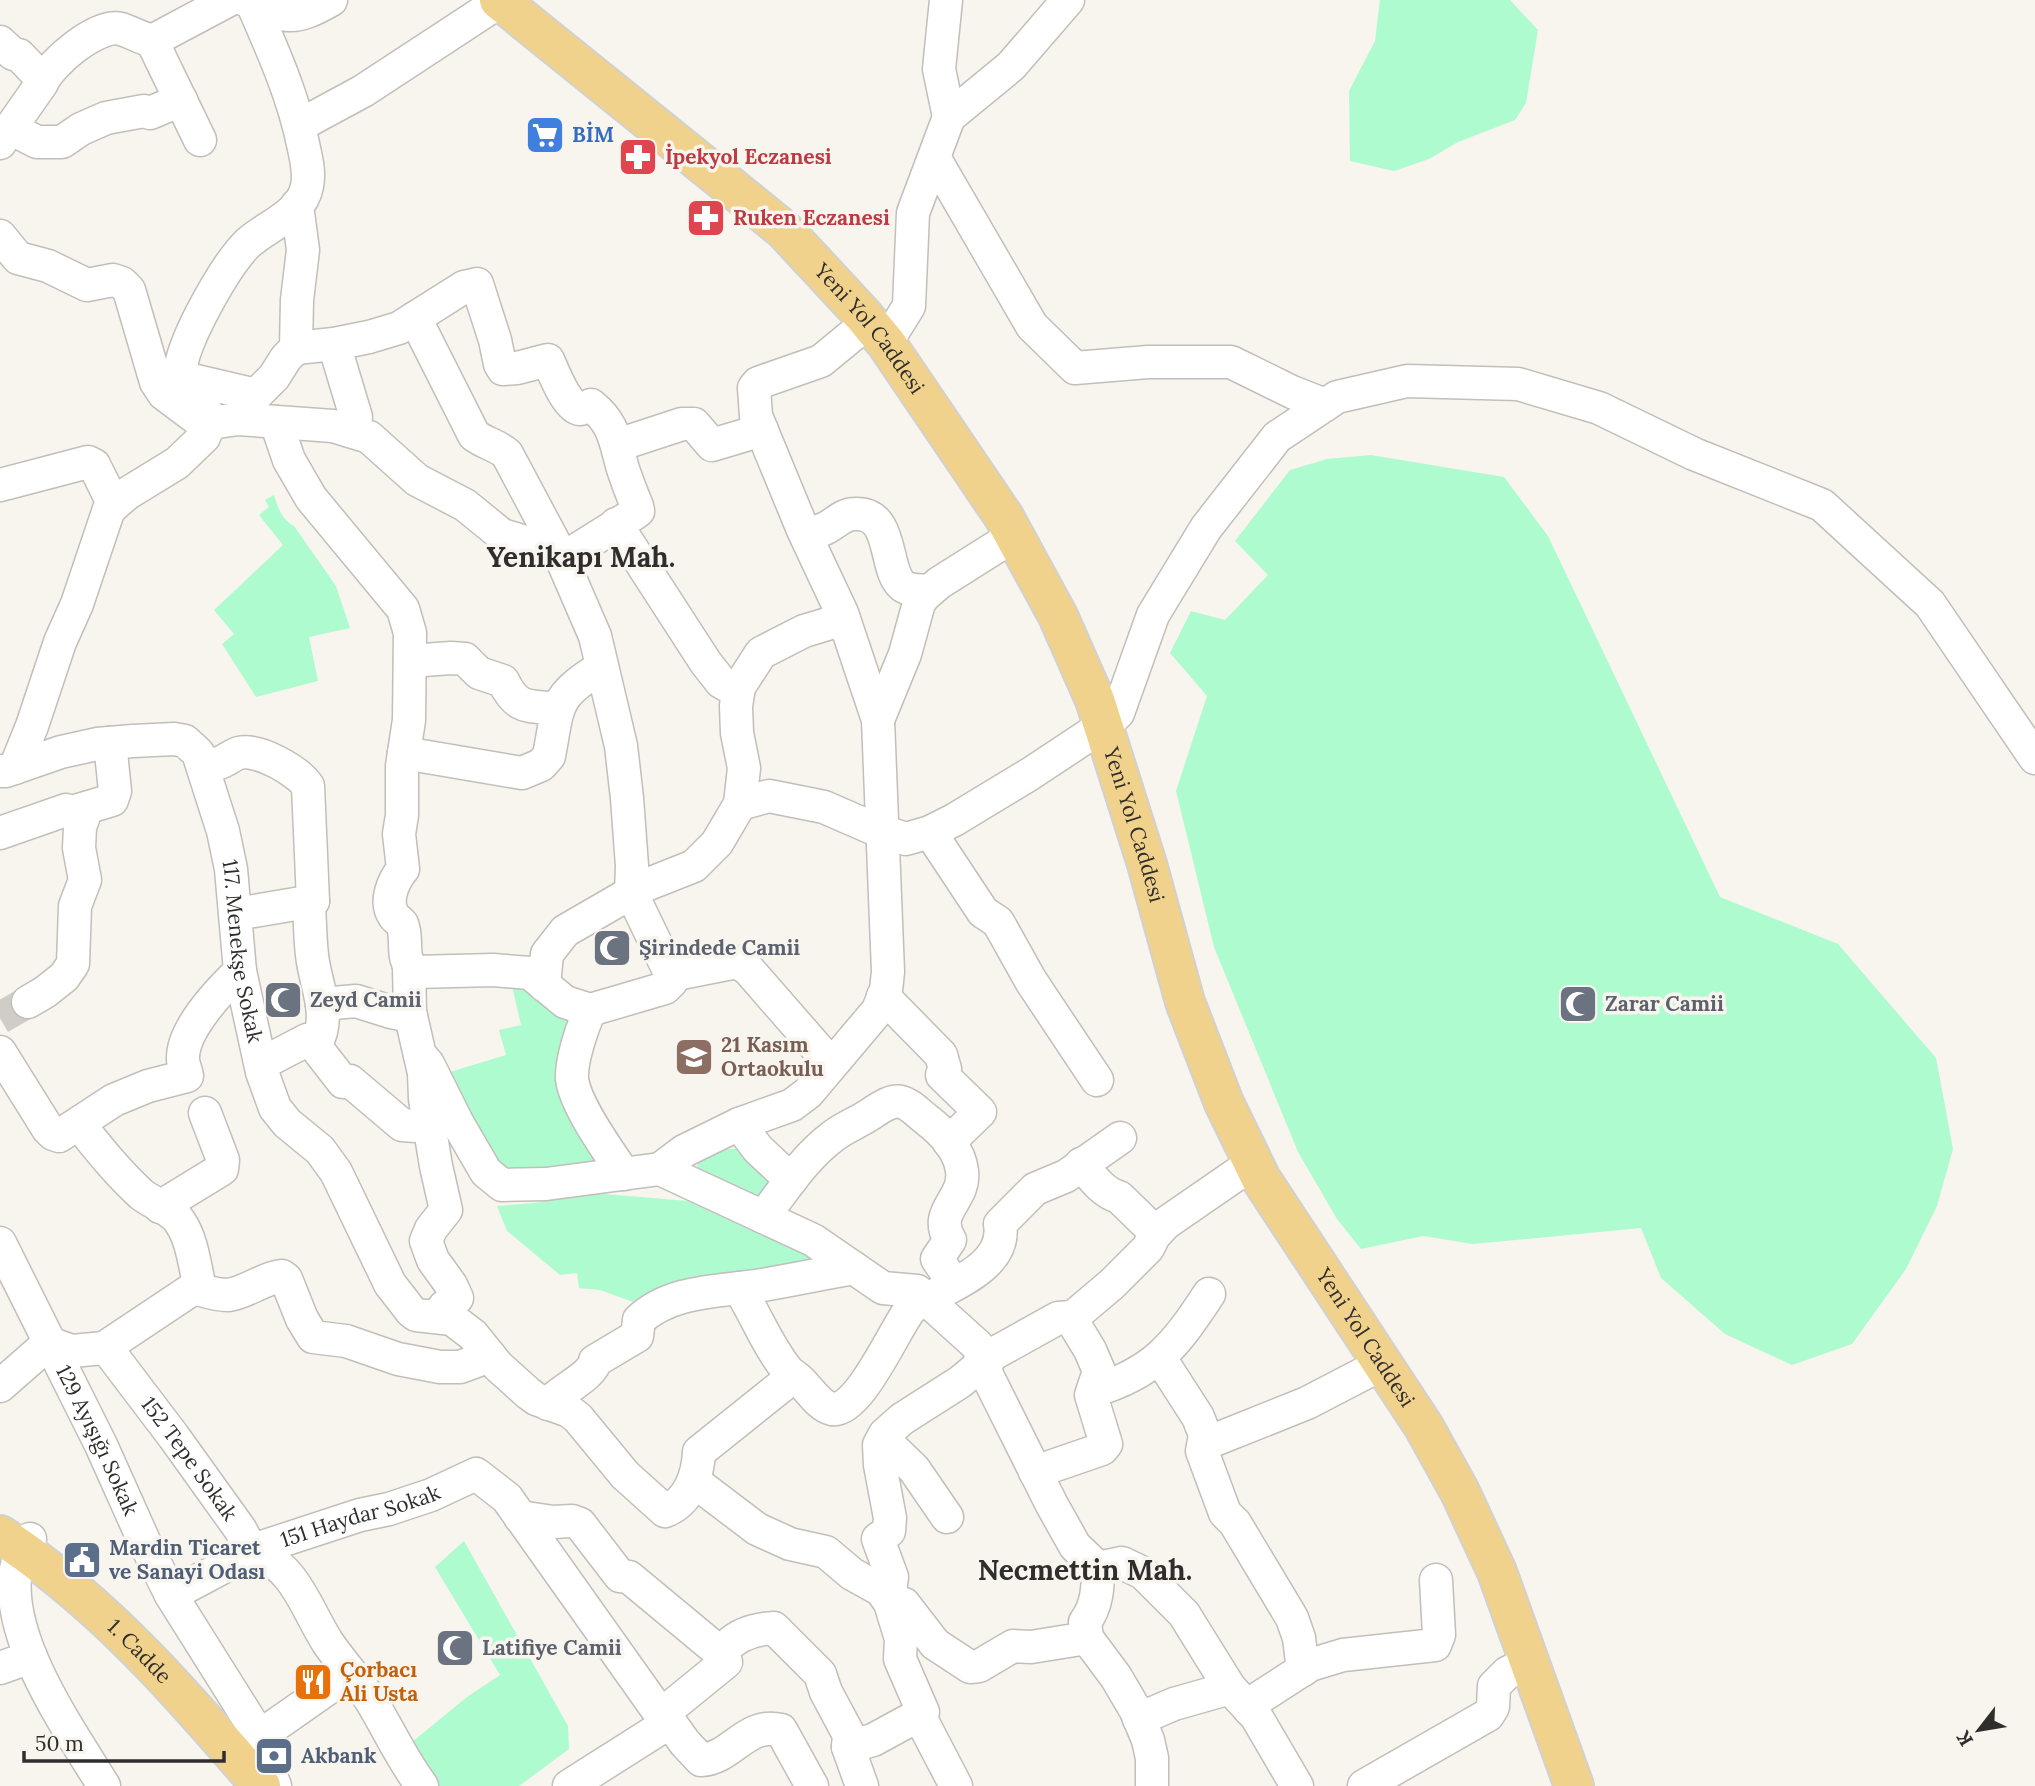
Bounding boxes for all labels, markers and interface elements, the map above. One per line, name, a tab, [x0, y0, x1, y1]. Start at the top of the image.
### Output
supermarket icon: BİM	[524, 114, 566, 156]
place label: BİM	[572, 121, 614, 148]
pharmacy icon: İpekyol Eczanesi	[617, 136, 659, 178]
place label: İpekyol Eczanesi	[665, 143, 832, 170]
pharmacy icon: Ruken Eczanesi	[685, 197, 727, 239]
place label: Ruken Eczanesi	[733, 204, 890, 231]
street label: Yeni Yol Caddesi	[808, 257, 931, 399]
district label: Yenikapı Mah.	[487, 539, 675, 575]
street label: Yeni Yol Caddesi	[1097, 743, 1171, 905]
street label: 117. Menekşe Sokak	[216, 857, 269, 1046]
mosque icon: Şirindede Camii	[591, 927, 633, 969]
place label: Şirindede Camii	[639, 934, 800, 961]
mosque icon: Zeyd Camii	[262, 979, 304, 1021]
mosque icon: Zarar Camii	[1557, 983, 1599, 1025]
place label: Zeyd Camii	[310, 986, 422, 1013]
place label: Zarar Camii	[1605, 990, 1724, 1017]
place label: 21 Kasım Ortaokulu	[721, 1031, 824, 1082]
school or university icon: 21 Kasım Ortaokulu	[673, 1036, 715, 1078]
street label: Yeni Yol Caddesi	[1310, 1262, 1421, 1412]
street label: 129 Ayışığı Sokak	[50, 1360, 145, 1520]
street label: 152 Tepe Sokak	[135, 1391, 244, 1526]
street label: 151 Haydar Sokak	[277, 1478, 445, 1553]
place label: Mardin Ticaret ve Sanayi Odası	[109, 1534, 265, 1585]
public building icon: Mardin Ticaret ve Sanayi Odası	[61, 1539, 103, 1581]
district label: Necmettin Mah.	[978, 1552, 1192, 1588]
street label: 1. Cadde	[102, 1613, 178, 1689]
mosque icon: Latifiye Camii	[434, 1627, 476, 1669]
place label: Latifiye Camii	[482, 1634, 622, 1661]
place label: Çorbacı Ali Usta	[340, 1656, 418, 1707]
restaurant icon: Çorbacı Ali Usta	[292, 1661, 334, 1703]
north arrow	[1944, 1695, 2014, 1765]
scale bar	[24, 1720, 224, 1764]
text: K	[1950, 1726, 1978, 1751]
text: 50 m	[35, 1730, 84, 1757]
bank icon: Akbank	[253, 1735, 295, 1777]
place label: Akbank	[301, 1742, 377, 1769]

